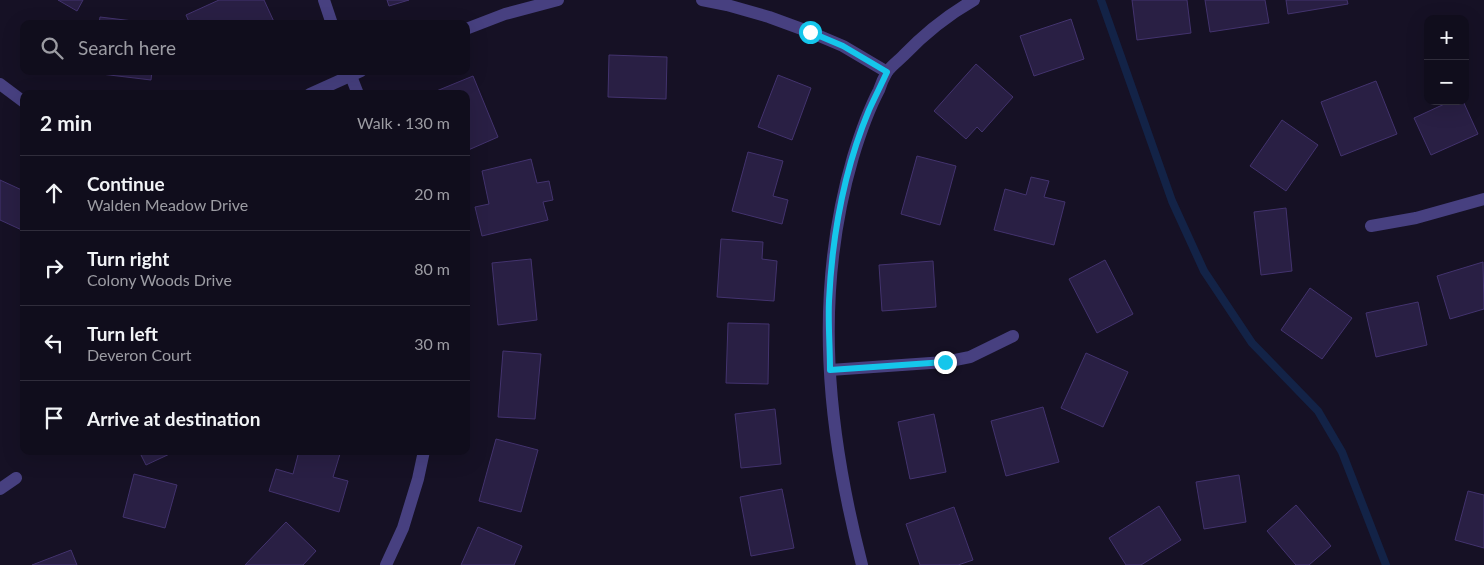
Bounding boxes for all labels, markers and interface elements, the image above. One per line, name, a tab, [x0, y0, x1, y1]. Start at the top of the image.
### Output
map controls	[1424, 15, 1469, 105]
button: +	[1424, 15, 1469, 60]
search box	[20, 20, 470, 75]
route start	[799, 21, 822, 44]
icon: search	[38, 34, 66, 62]
text: Search here	[78, 36, 176, 59]
button: −	[1424, 60, 1469, 105]
text: 2 min	[40, 110, 92, 135]
text: Walk · 130 m	[357, 113, 450, 132]
text: Continue	[87, 172, 165, 195]
icon: ahead	[40, 179, 68, 207]
text: 20 m	[414, 184, 450, 203]
text: Walden Meadow Drive	[87, 195, 248, 214]
text: Turn right	[87, 247, 169, 270]
icon: right	[40, 254, 68, 282]
text: 80 m	[414, 259, 450, 278]
text: Colony Woods Drive	[87, 270, 232, 289]
text: Turn left	[87, 322, 158, 345]
icon: left	[40, 329, 68, 357]
text: 30 m	[414, 334, 450, 353]
text: Deveron Court	[87, 345, 191, 364]
route end	[934, 351, 957, 374]
icon: arrive	[40, 404, 68, 432]
text: Arrive at destination	[87, 407, 260, 430]

